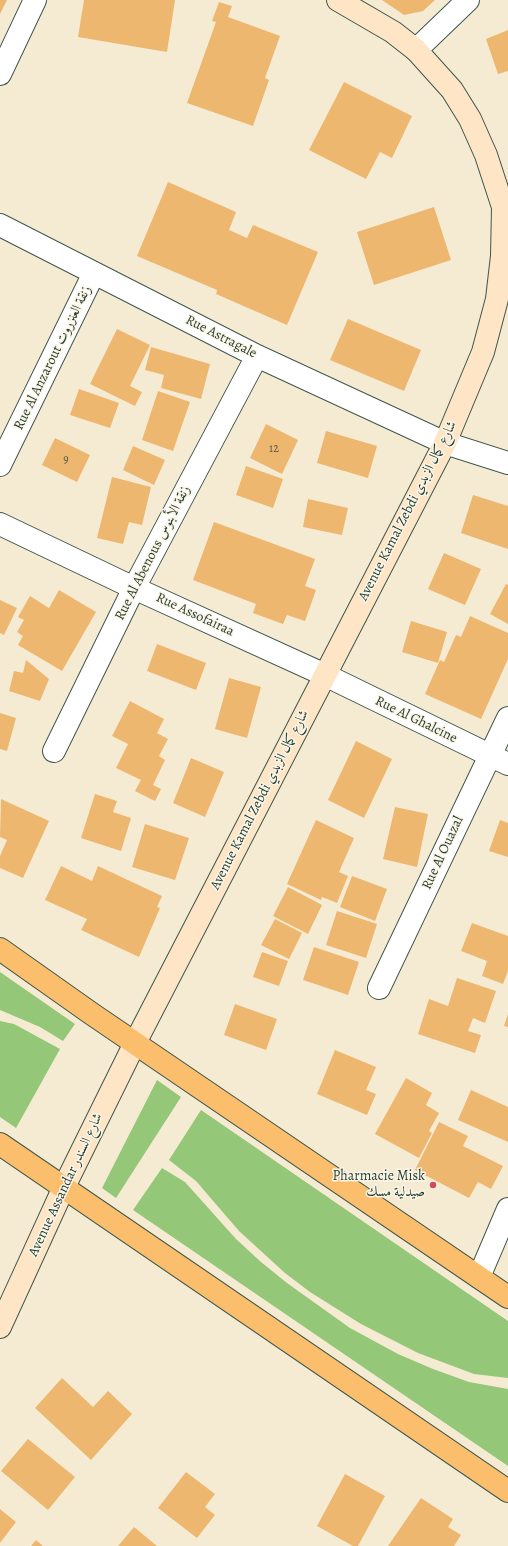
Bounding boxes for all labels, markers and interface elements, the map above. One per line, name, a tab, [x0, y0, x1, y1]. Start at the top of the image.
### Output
street label: Rue Al Anzarout زنقة العنزروت	[11, 283, 95, 433]
street label: Rue Astragale	[182, 312, 260, 362]
street label: Avenue Kamal Zebdi شارع كمال الزبدي	[355, 418, 461, 604]
house number: 12	[269, 442, 279, 456]
house number: 9	[63, 453, 69, 467]
street label: Rue Al Abenous زنقة الأبنوس	[112, 483, 194, 623]
street label: Rue Assofairaa	[153, 590, 237, 640]
street label: Rue Al Ghalcine	[372, 693, 460, 747]
street label: Avenue Kamal Zebdi شارع كمال الزبدي	[207, 707, 313, 893]
street label: Rue Al Ouazal	[419, 814, 467, 892]
street label: Avenue Assandar شارع السندر	[25, 1111, 107, 1259]
place label: Pharmacie Misk صيدلية مسك	[333, 1169, 425, 1202]
marker: Pharmacie Misk صيدلية مسك	[428, 1180, 438, 1190]

